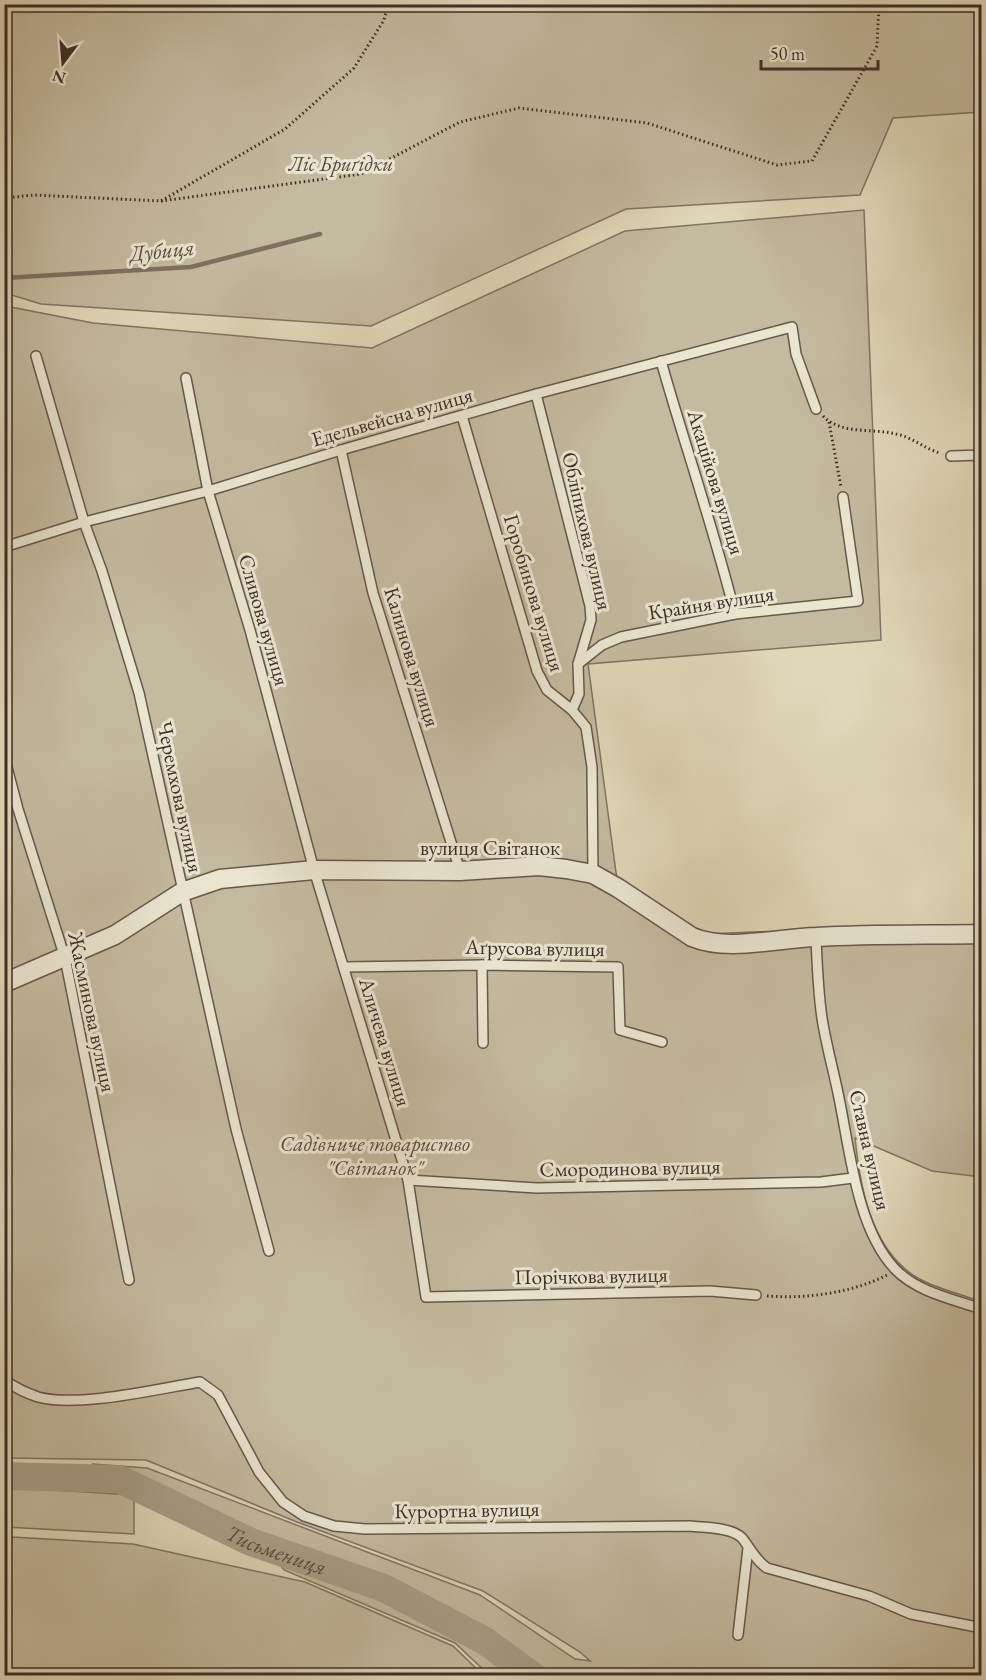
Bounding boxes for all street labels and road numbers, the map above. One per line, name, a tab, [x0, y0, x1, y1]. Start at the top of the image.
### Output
street label: Едельвейсна вулиця	[308, 381, 476, 452]
street label: Акаційова вулиця	[681, 405, 751, 558]
street label: Обліпихова вулиця	[556, 449, 619, 613]
street label: Горобинова вулиця	[498, 511, 571, 675]
street label: Сливова вулиця	[233, 551, 296, 689]
street label: Крайня вулиця	[646, 579, 776, 626]
street label: Калинова вулиця	[378, 584, 447, 730]
street label: Черемхова вулиця	[151, 719, 210, 875]
street label: вулиця Світанок	[420, 834, 560, 861]
street label: Жасминова вулиця	[62, 928, 123, 1095]
street label: Аґрусова вулиця	[464, 933, 605, 962]
street label: Аличева вулиця	[353, 973, 418, 1110]
street label: Ставна вулиця	[844, 1087, 897, 1213]
street label: Смородинова вулиця	[539, 1152, 721, 1183]
street label: Порічкова вулиця	[514, 1261, 668, 1290]
street label: Курортна вулиця	[394, 1495, 540, 1524]

